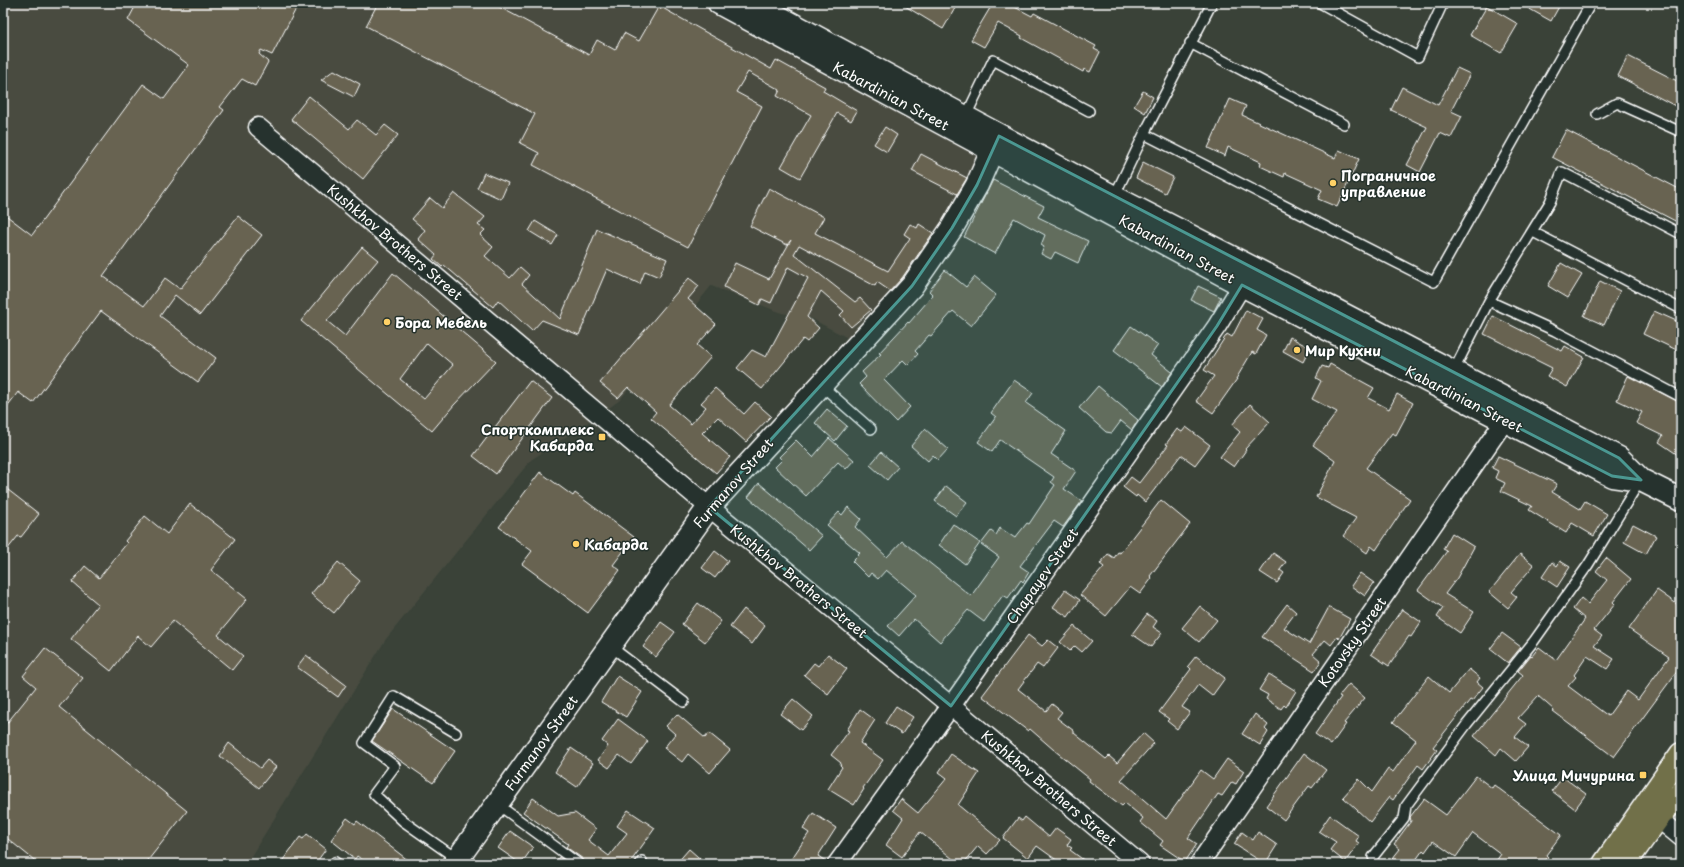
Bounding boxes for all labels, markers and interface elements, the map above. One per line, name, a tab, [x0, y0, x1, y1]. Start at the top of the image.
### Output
street label: Kabardinian Street	[829, 56, 953, 136]
place label: Пограничное управление	[1341, 165, 1436, 202]
marker: Пограничное управление	[1328, 178, 1338, 188]
street label: Kushkhov Brothers Street	[323, 179, 468, 305]
street label: Kabardinian Street	[1115, 209, 1239, 289]
place label: Бора Мебель	[395, 312, 487, 333]
marker: Бора Мебель	[382, 317, 392, 327]
place label: Мир Кухни	[1305, 340, 1381, 361]
marker: Мир Кухни	[1292, 345, 1302, 355]
street label: Kabardinian Street	[1402, 360, 1526, 438]
place label: Спорткомплекс Кабарда	[481, 419, 595, 456]
marker: Спорткомплекс Кабарда	[597, 432, 607, 442]
street label: Furmanov Street	[688, 433, 778, 533]
street label: Kushkhov Brothers Street	[726, 519, 872, 643]
street label: Chapayev Street	[1001, 523, 1083, 628]
place label: Кабарда	[584, 534, 649, 555]
marker: Кабарда	[571, 539, 581, 549]
street label: Kotovsky Street	[1313, 592, 1391, 691]
street label: Furmanov Street	[499, 691, 583, 795]
street label: Kushkhov Brothers Street	[977, 725, 1122, 851]
place label: Улица Мичурина	[1512, 765, 1635, 786]
marker: Улица Мичурина	[1638, 770, 1648, 780]

